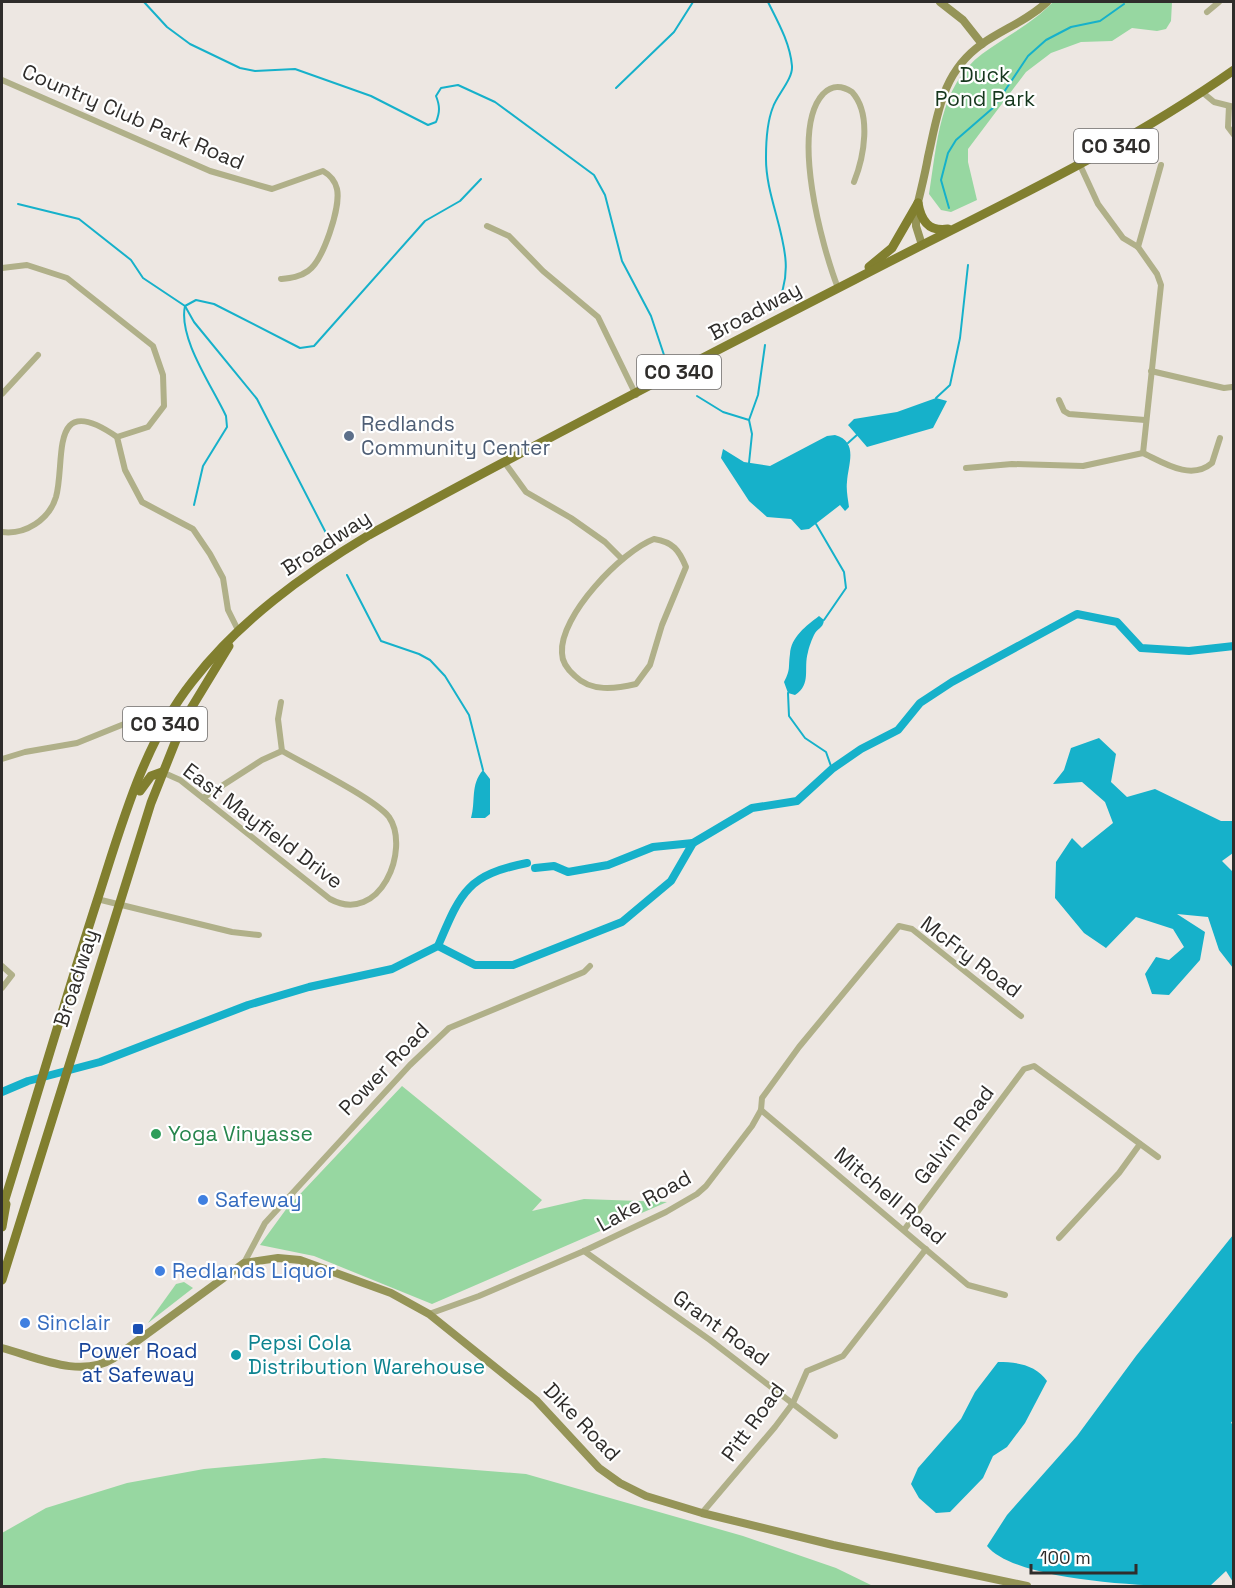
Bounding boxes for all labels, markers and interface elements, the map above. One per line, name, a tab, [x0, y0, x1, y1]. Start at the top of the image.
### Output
street label: Country Club Park Road	[18, 57, 248, 176]
park label: Duck Pond Park	[935, 61, 1035, 112]
road number: CO 340	[1074, 129, 1158, 163]
street label: Broadway	[704, 275, 806, 346]
road number: CO 340	[637, 355, 721, 389]
place label: Redlands Community Center	[361, 410, 550, 461]
marker: Redlands Community Center	[342, 429, 356, 443]
street label: Broadway	[276, 504, 375, 581]
road number: CO 340	[123, 707, 207, 741]
street label: East Mayfield Drive	[178, 757, 349, 895]
street label: McFry Road	[915, 910, 1027, 1003]
street label: Broadway	[47, 926, 104, 1030]
street label: Power Road	[333, 1016, 435, 1121]
street label: Galvin Road	[908, 1080, 1000, 1190]
place label: Yoga Vinyasse	[168, 1120, 313, 1147]
marker: Yoga Vinyasse	[149, 1127, 163, 1141]
street label: Mitchell Road	[829, 1141, 952, 1250]
street label: Lake Road	[592, 1164, 696, 1237]
place label: Safeway	[215, 1186, 302, 1213]
marker: Safeway	[196, 1193, 210, 1207]
place label: Redlands Liquor	[172, 1257, 335, 1284]
marker: Redlands Liquor	[153, 1264, 167, 1278]
street label: Grant Road	[668, 1284, 775, 1372]
place label: Sinclair	[37, 1309, 111, 1336]
marker: Sinclair	[18, 1316, 32, 1330]
marker: Power Road at Safeway	[131, 1322, 145, 1336]
place label: Pepsi Cola Distribution Warehouse	[248, 1329, 485, 1380]
place label: Power Road at Safeway	[79, 1337, 197, 1388]
marker: Pepsi Cola Distribution Warehouse	[229, 1348, 243, 1362]
street label: Dike Road	[538, 1377, 627, 1467]
street label: Pitt Road	[715, 1377, 790, 1467]
scale bar	[1031, 1537, 1136, 1575]
text: 100 m	[1040, 1546, 1091, 1569]

